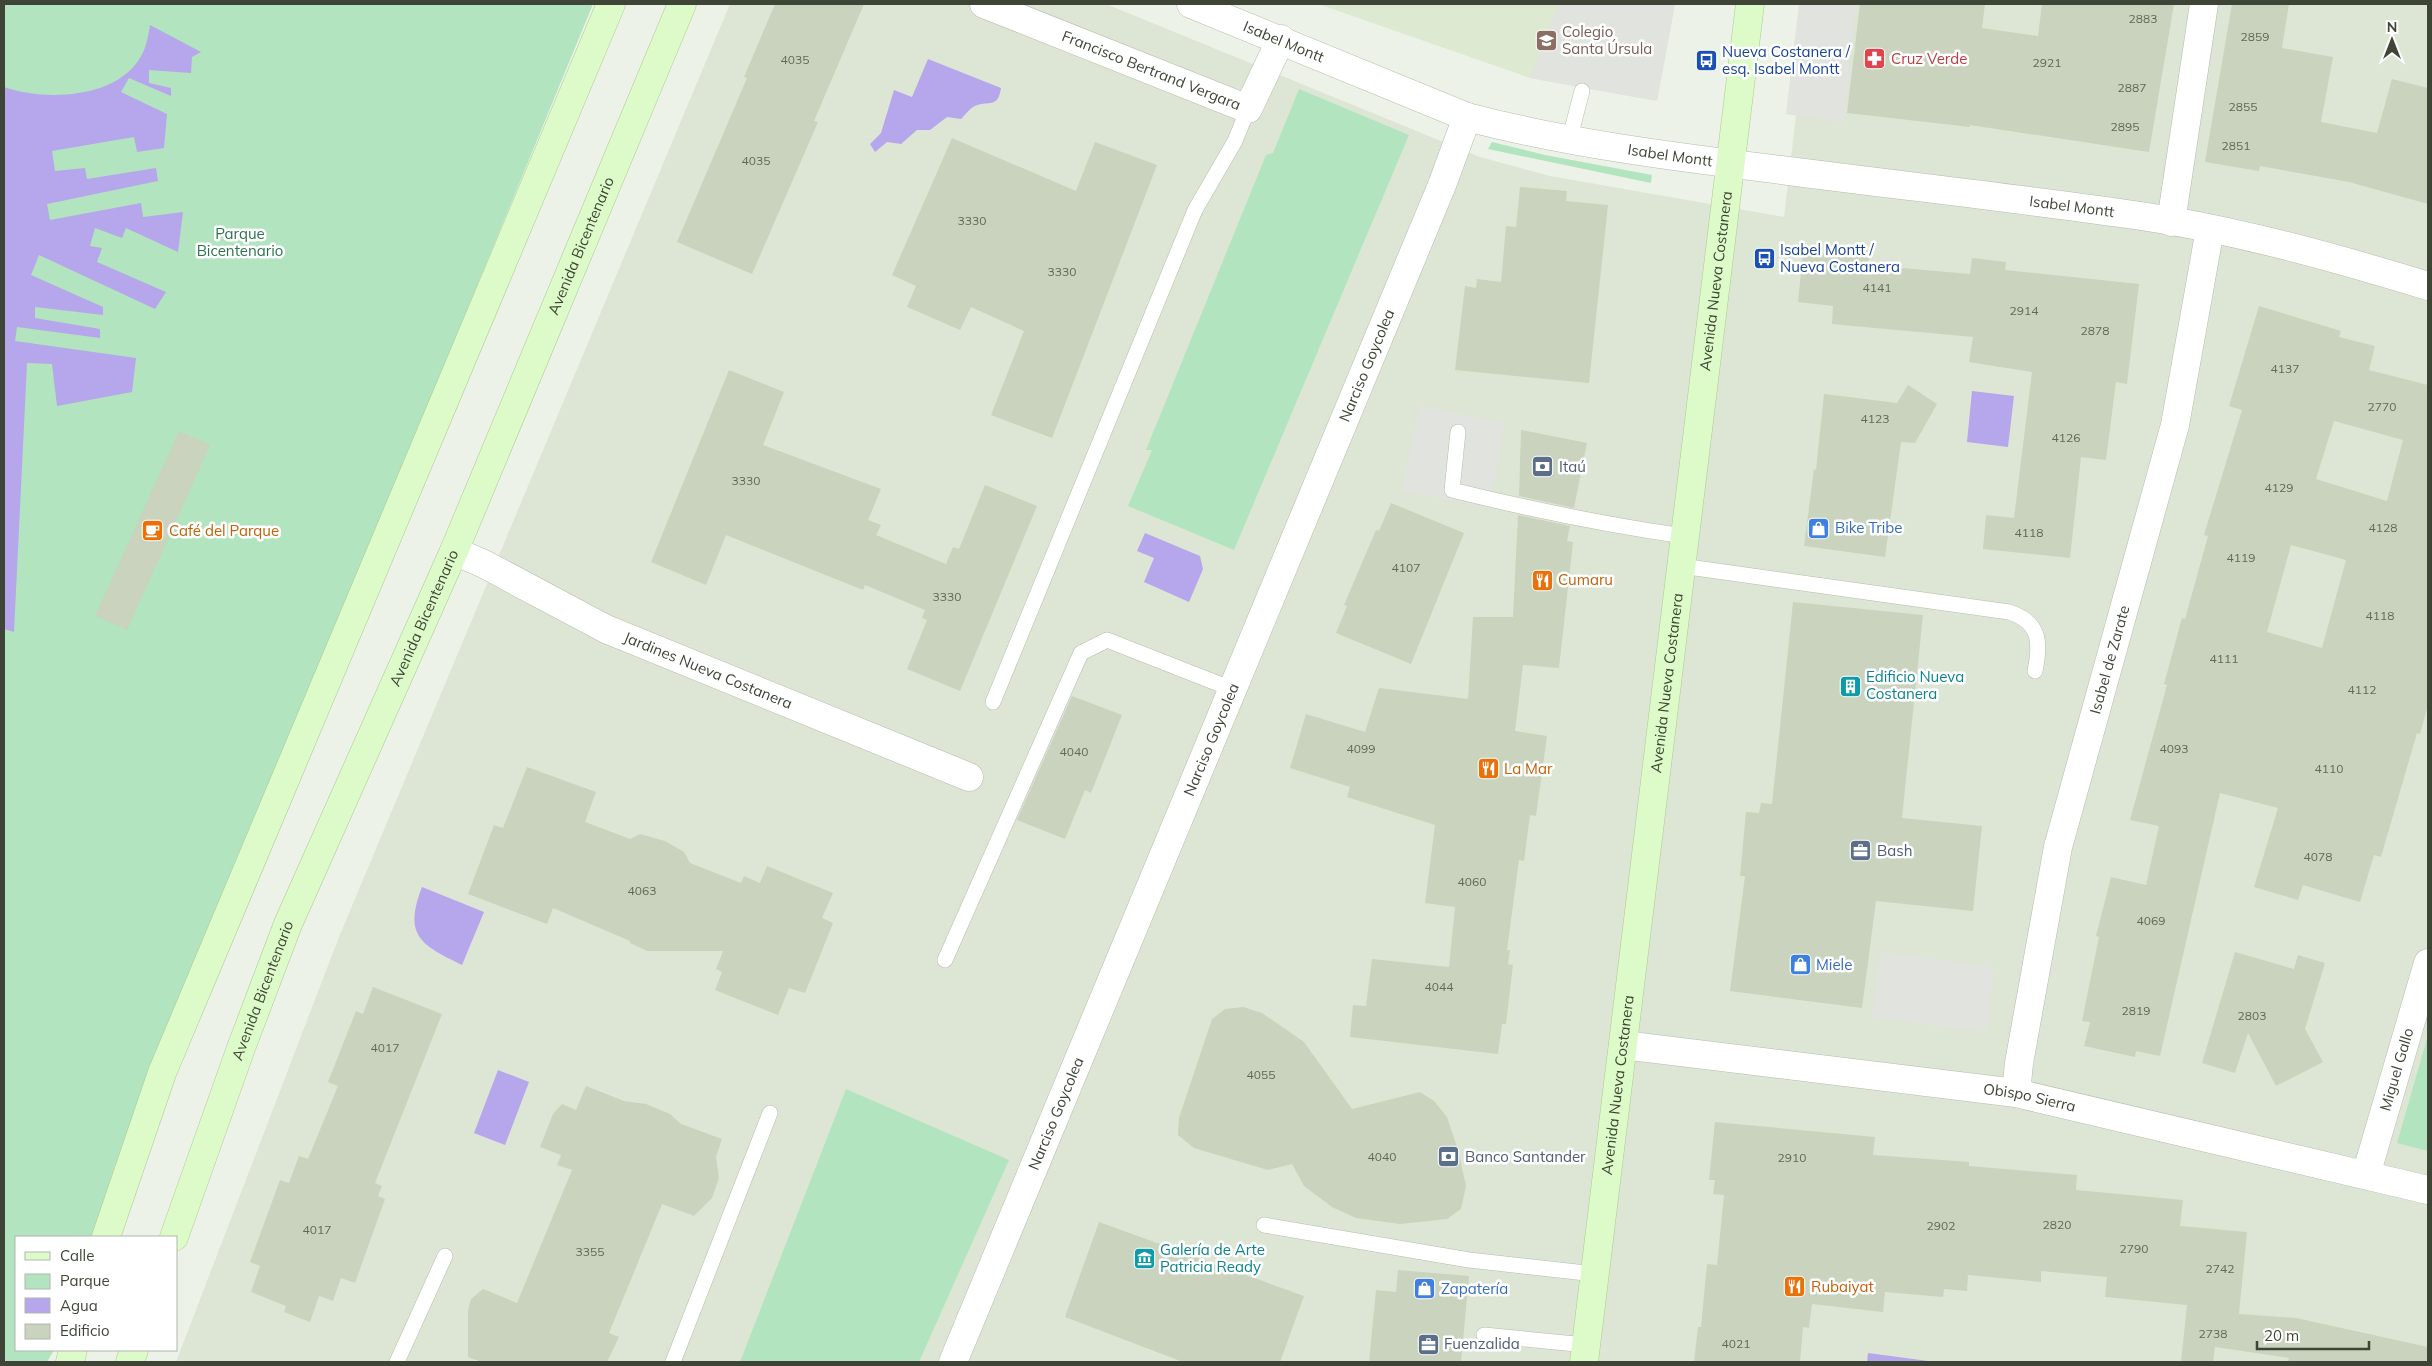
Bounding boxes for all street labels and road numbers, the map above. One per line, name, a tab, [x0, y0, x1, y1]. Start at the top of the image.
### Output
street label: Isabel Montt	[1241, 16, 1327, 66]
street label: Francisco Bertrand Vergara	[1059, 26, 1244, 114]
street label: Isabel Montt	[1626, 140, 1714, 170]
street label: Avenida Bicentenario	[544, 174, 618, 318]
street label: Avenida Nueva Costanera	[1695, 190, 1736, 372]
street label: Isabel Montt	[2028, 191, 2116, 221]
street label: Narciso Goycolea	[1335, 306, 1398, 425]
street label: Avenida Bicentenario	[385, 546, 462, 689]
street label: Avenida Nueva Costanera	[1646, 592, 1687, 774]
street label: Isabel de Zarate	[2085, 603, 2134, 716]
street label: Jardines Nueva Costanera	[621, 627, 795, 713]
street label: Narciso Goycolea	[1179, 680, 1243, 799]
street label: Avenida Bicentenario	[227, 918, 297, 1063]
street label: Avenida Nueva Costanera	[1597, 994, 1638, 1176]
street label: Miguel Gallo	[2375, 1026, 2418, 1113]
street label: Narciso Goycolea	[1024, 1054, 1088, 1173]
street label: Obispo Sierra	[1982, 1079, 2078, 1116]

